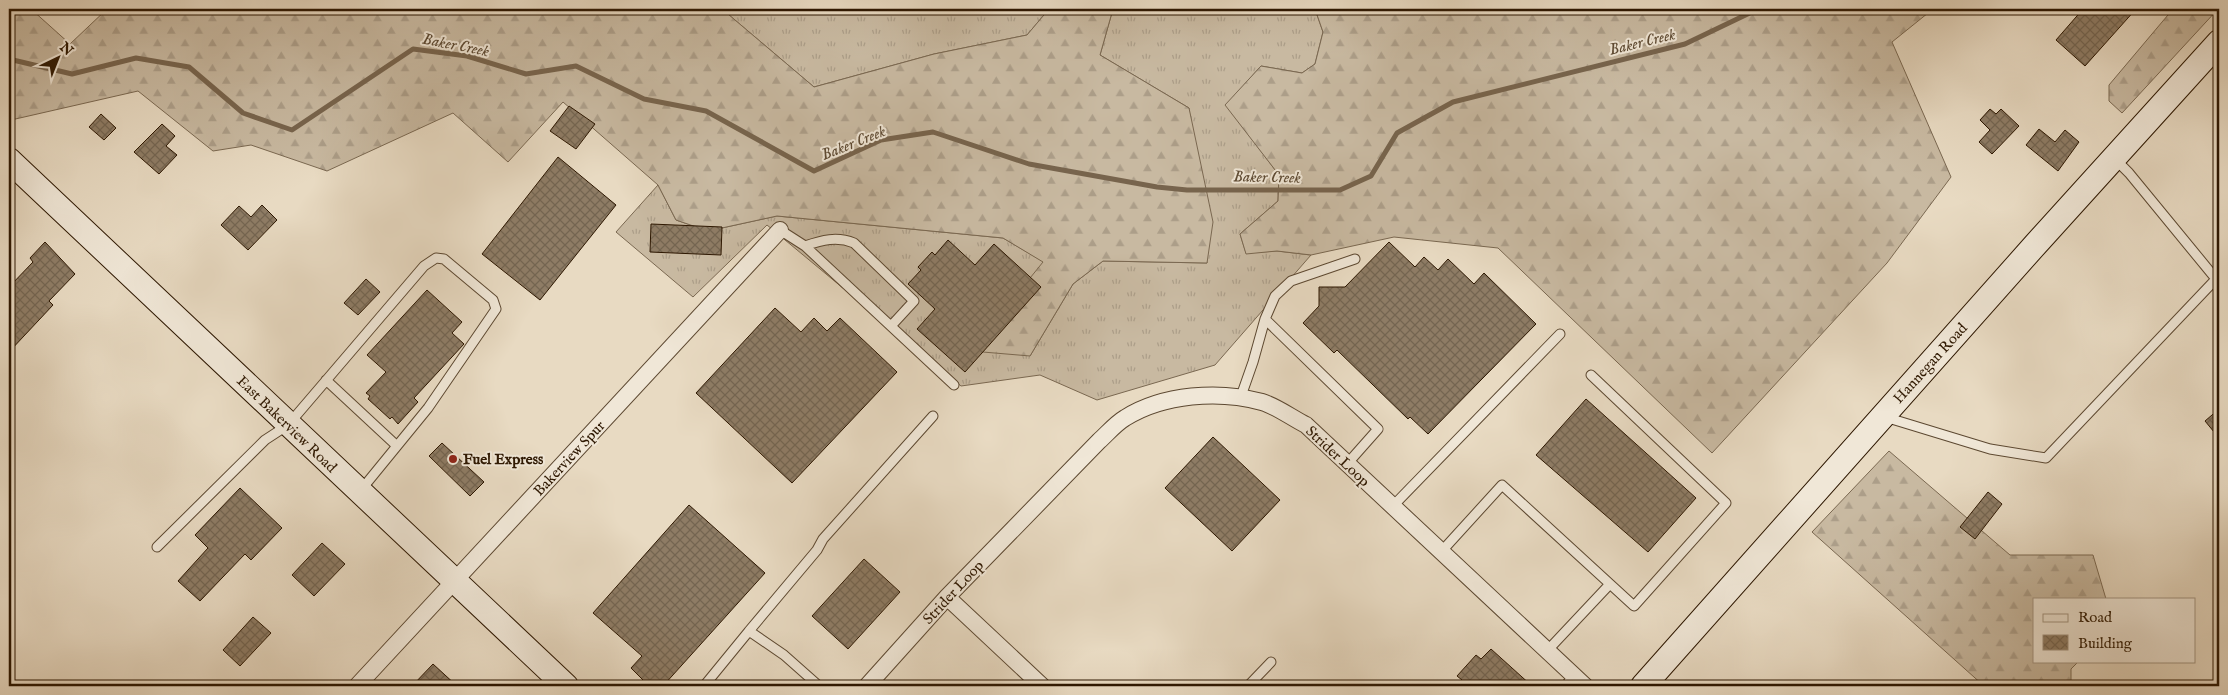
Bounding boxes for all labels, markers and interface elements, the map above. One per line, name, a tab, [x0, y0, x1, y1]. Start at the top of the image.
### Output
water label: Baker Creek	[1607, 25, 1678, 61]
water label: Baker Creek	[420, 30, 491, 62]
north arrow	[32, 32, 82, 82]
text: N	[55, 38, 77, 60]
water label: Baker Creek	[819, 122, 889, 166]
water label: Baker Creek	[1233, 167, 1302, 189]
street label: Hannegan Road	[1889, 318, 1972, 408]
street label: East Bakerview Road	[233, 372, 341, 478]
street label: Bakerview Spur	[530, 416, 610, 500]
street label: Strider Loop	[1302, 422, 1374, 491]
place label: Fuel Express	[463, 450, 544, 469]
marker: Fuel Express	[447, 453, 459, 465]
street label: Strider Loop	[919, 556, 988, 628]
legend	[2033, 598, 2196, 662]
text: Road	[2078, 608, 2113, 627]
text: Building	[2078, 634, 2133, 653]

